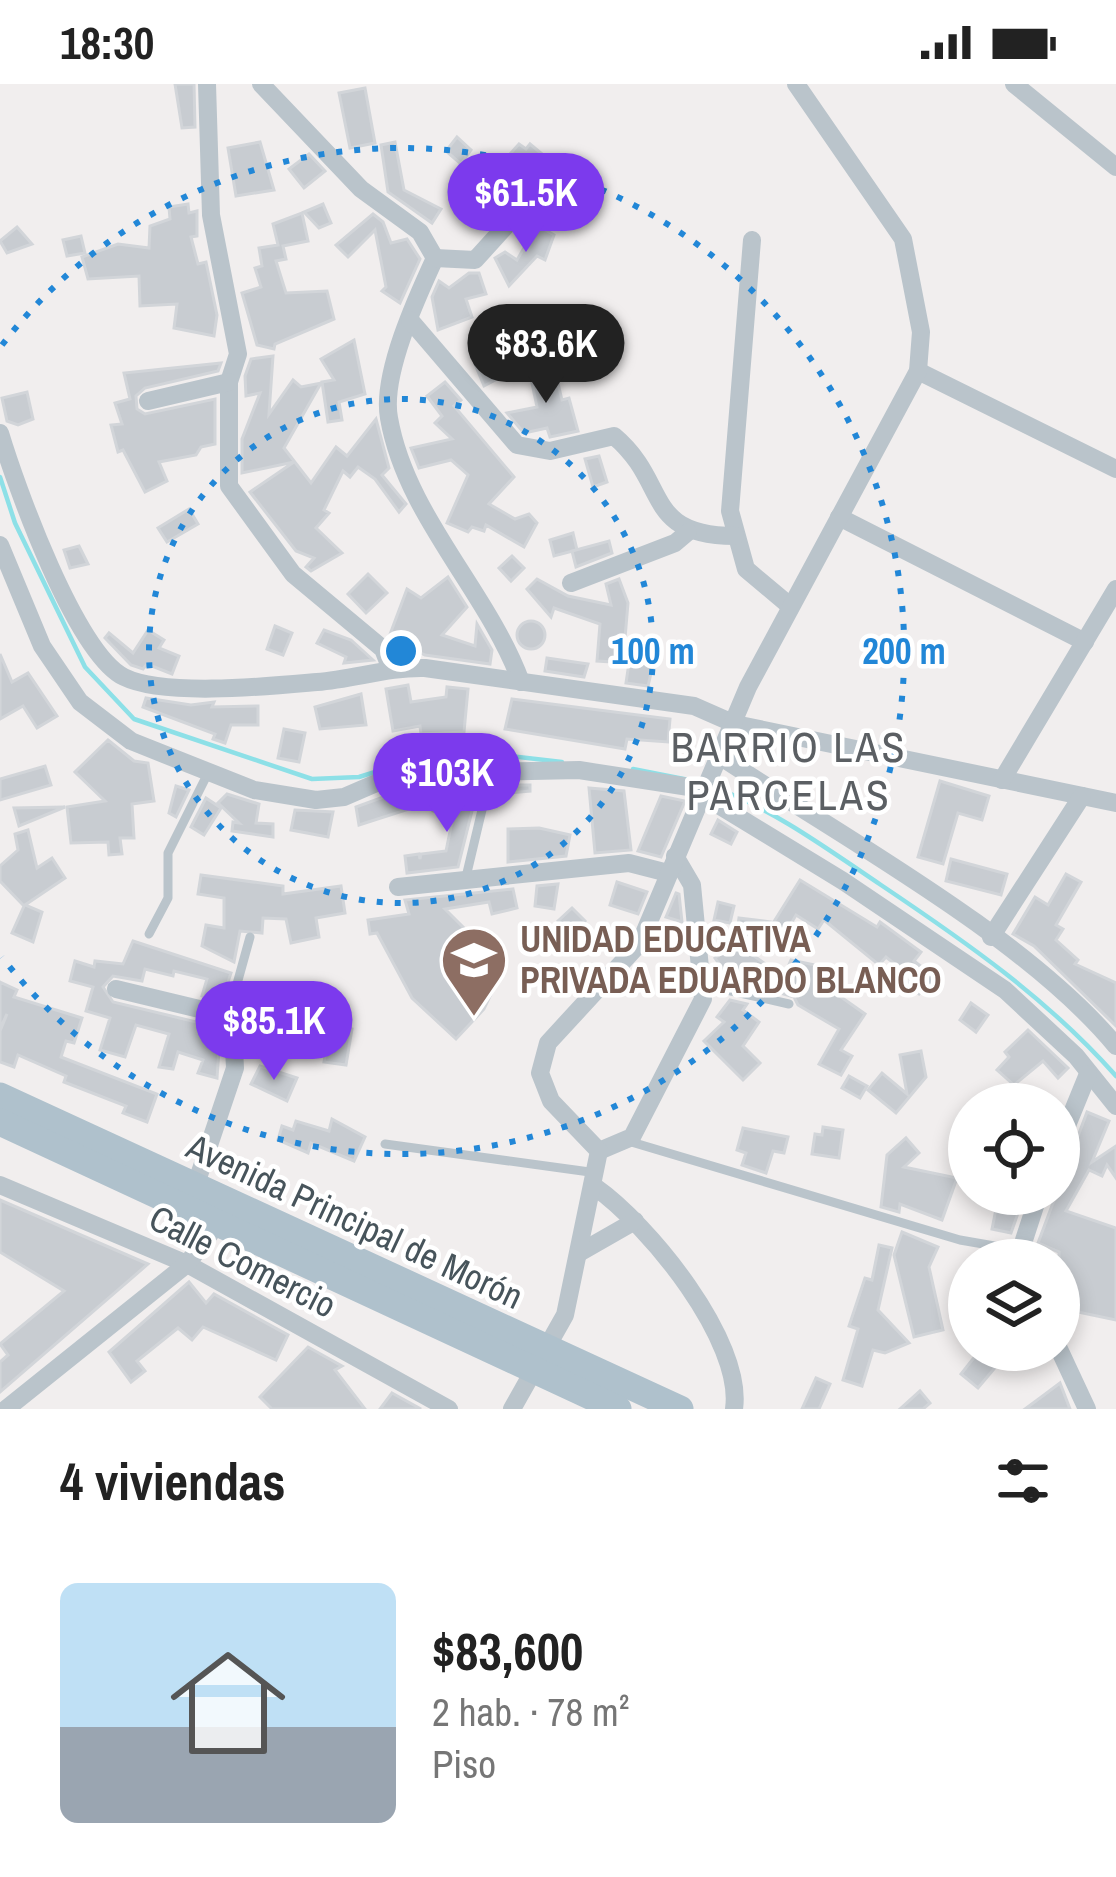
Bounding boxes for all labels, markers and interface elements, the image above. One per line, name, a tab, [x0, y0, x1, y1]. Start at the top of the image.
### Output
text: 18:30	[60, 12, 154, 73]
pin: $61.5K	[428, 153, 624, 255]
text: $61.5K	[474, 166, 578, 218]
pin: $83.6K	[448, 304, 644, 406]
text: $83.6K	[494, 317, 598, 369]
text: 100 m	[611, 627, 695, 675]
text: 200 m	[862, 627, 946, 675]
centre of rings	[380, 630, 422, 672]
district label: BARRIO LAS PARCELAS	[671, 719, 907, 823]
pin: $103K	[363, 733, 531, 835]
text: $103K	[400, 746, 494, 798]
place label: UNIDAD EDUCATIVA PRIVADA EDUARDO BLANCO	[520, 915, 942, 1004]
school or university icon: UNIDAD EDUCATIVA PRIVADA EDUARDO BLANCO	[439, 925, 509, 1019]
pin: $85.1K	[176, 981, 372, 1083]
text: $85.1K	[222, 994, 326, 1046]
map controls	[948, 1083, 1080, 1371]
button: locate	[948, 1083, 1080, 1215]
street label: Avenida Principal de Morón	[178, 1122, 531, 1320]
street label: Calle Comercio	[141, 1193, 345, 1329]
button: layers	[948, 1239, 1080, 1371]
text: 4 viviendas	[60, 1447, 286, 1516]
icon: filters	[990, 1448, 1056, 1514]
text: $83,600	[432, 1617, 583, 1686]
icon: home	[156, 1631, 300, 1775]
text: 2 hab. · 78 m²	[432, 1686, 629, 1738]
text: Piso	[432, 1738, 496, 1790]

